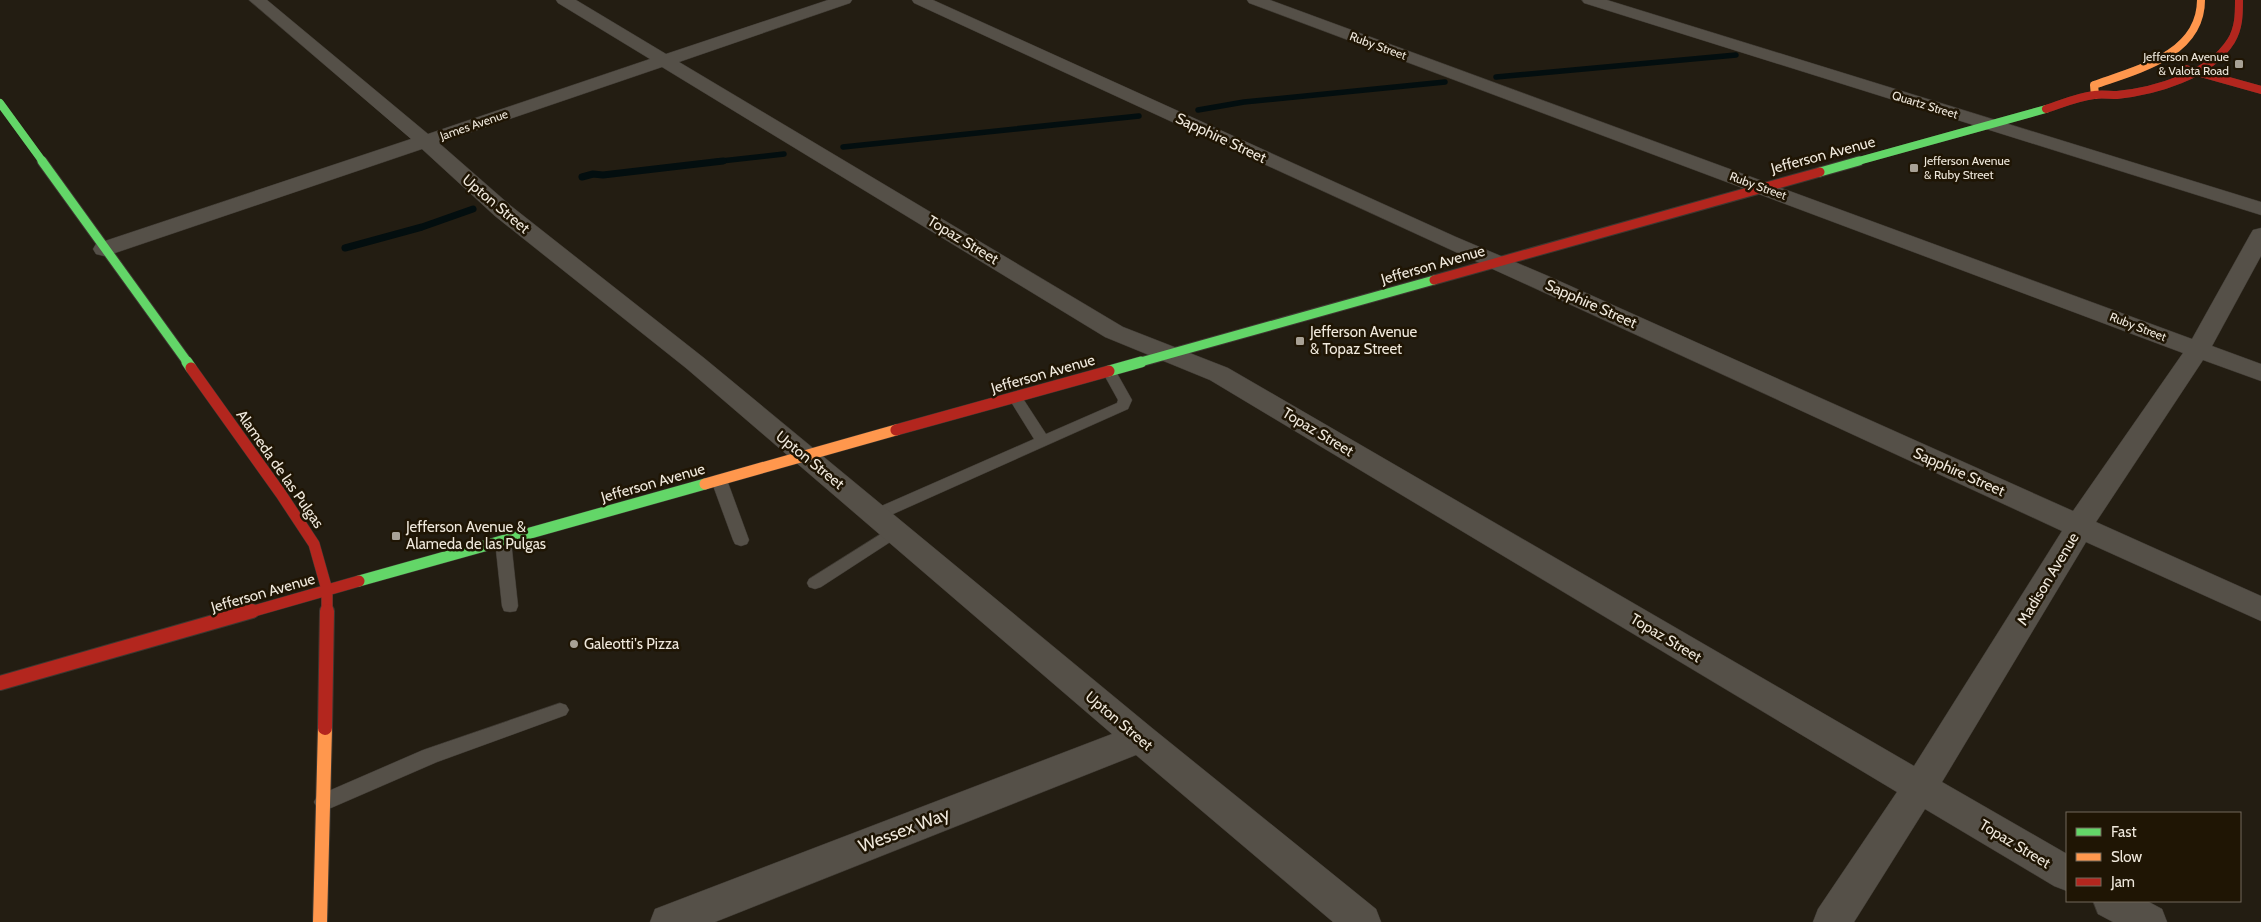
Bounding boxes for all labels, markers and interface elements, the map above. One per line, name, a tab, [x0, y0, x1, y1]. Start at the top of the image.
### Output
street label: Ruby Street	[1348, 28, 1409, 63]
place label: Jefferson Avenue & Valota Road	[2142, 49, 2229, 78]
marker: Jefferson Avenue & Valota Road	[2233, 58, 2245, 70]
street label: Quartz Street	[1890, 87, 1960, 122]
street label: James Avenue	[437, 106, 510, 144]
street label: Sapphire Street	[1173, 109, 1269, 167]
street label: Jefferson Avenue	[1768, 132, 1877, 178]
place label: Jefferson Avenue & Ruby Street	[1923, 153, 2010, 182]
marker: Jefferson Avenue & Ruby Street	[1908, 162, 1920, 174]
street label: Ruby Street	[1728, 168, 1789, 203]
street label: Upton Street	[459, 171, 533, 237]
street label: Topaz Street	[924, 212, 1002, 268]
street label: Jefferson Avenue	[1378, 241, 1487, 289]
street label: Sapphire Street	[1543, 276, 1639, 332]
street label: Ruby Street	[2108, 309, 2169, 344]
place label: Jefferson Avenue & Topaz Street	[1309, 323, 1418, 358]
marker: Jefferson Avenue & Topaz Street	[1294, 335, 1306, 347]
street label: Jefferson Avenue	[988, 350, 1097, 398]
street label: Topaz Street	[1279, 404, 1357, 460]
street label: Alameda de las Pulgas	[232, 406, 328, 532]
street label: Upton Street	[772, 427, 848, 493]
street label: Sapphire Street	[1911, 444, 2007, 500]
street label: Jefferson Avenue	[598, 459, 707, 507]
place label: Jefferson Avenue & Alameda de las Pulgas	[405, 518, 546, 553]
street label: Madison Avenue	[2013, 529, 2083, 628]
marker: Jefferson Avenue & Alameda de las Pulgas	[390, 530, 402, 542]
street label: Jefferson Avenue	[208, 569, 317, 617]
street label: Topaz Street	[1627, 610, 1705, 666]
place label: Galeotti's Pizza	[584, 635, 680, 653]
marker: Galeotti's Pizza	[568, 638, 580, 650]
street label: Upton Street	[1082, 688, 1156, 754]
street label: Wessex Way	[855, 803, 953, 857]
legend	[2066, 812, 2241, 902]
street label: Topaz Street	[1976, 816, 2054, 872]
text: Fast	[2111, 823, 2136, 841]
text: Slow	[2111, 848, 2142, 866]
text: Jam	[2110, 873, 2135, 891]

